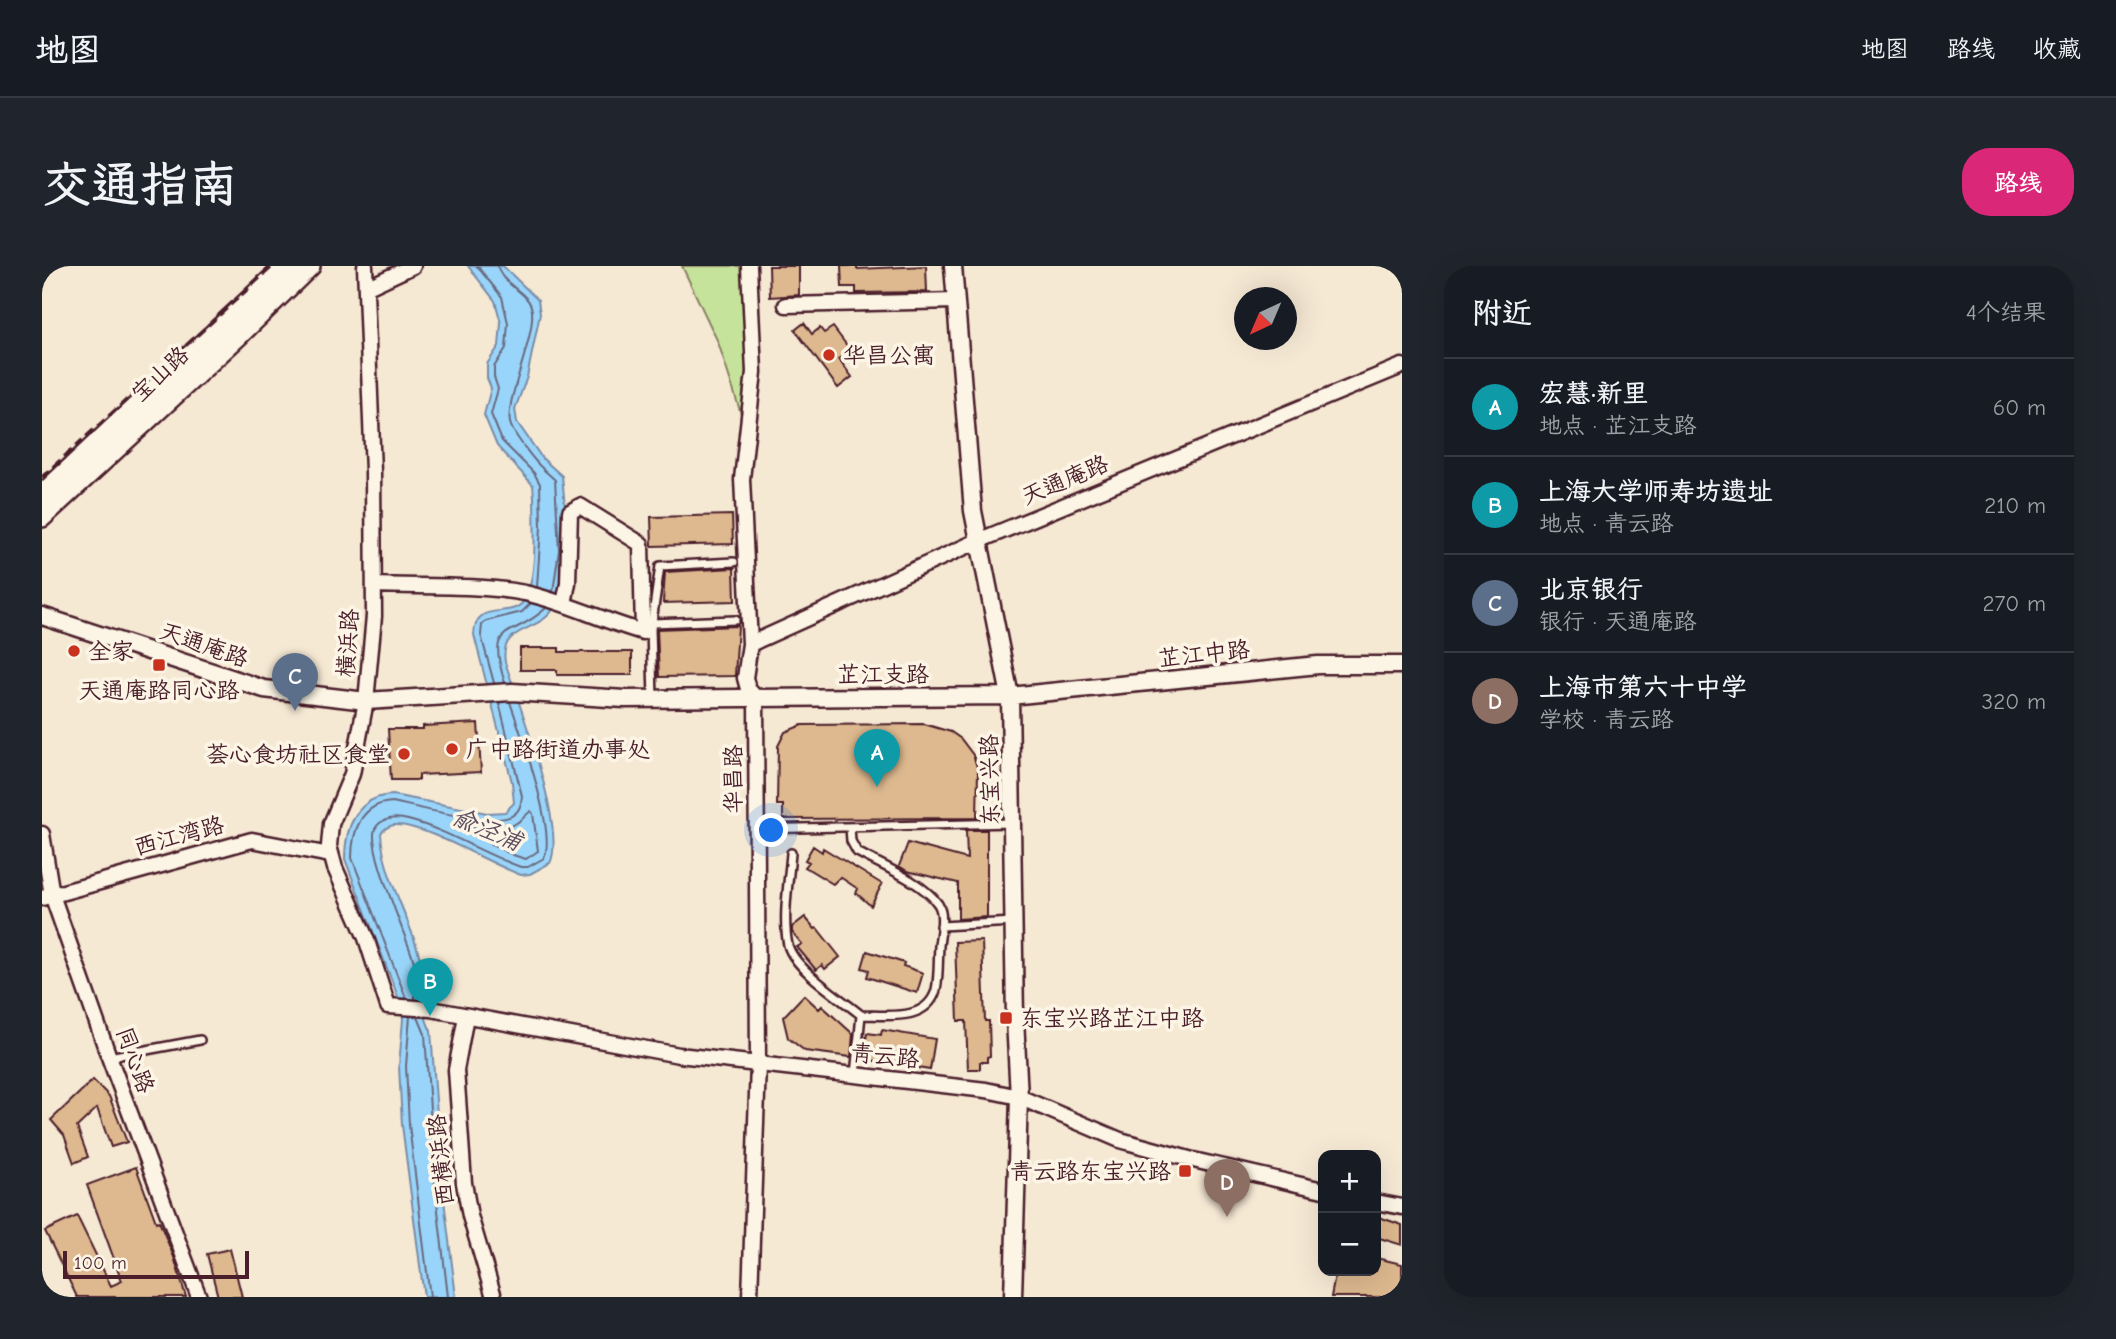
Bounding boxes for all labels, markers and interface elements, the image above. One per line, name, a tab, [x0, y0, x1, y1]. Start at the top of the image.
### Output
text: 地图	[35, 31, 101, 69]
text: 地图	[1861, 35, 1909, 63]
text: 路线	[1947, 35, 1995, 63]
text: 收藏	[2033, 35, 2081, 63]
button: 路线	[1962, 148, 2074, 216]
text: 交通指南	[42, 157, 238, 213]
north arrow	[1234, 287, 1297, 350]
text: 附近	[1472, 296, 1532, 331]
text: 4个结果	[1966, 299, 2046, 326]
street label: 宝山路	[126, 341, 194, 407]
place label: 华昌公寓	[843, 342, 935, 369]
marker: 华昌公寓	[821, 347, 837, 363]
text: 宏慧·新里	[1539, 379, 1648, 409]
text: A	[1489, 394, 1501, 421]
text: 60 m	[1993, 394, 2046, 421]
text: 地点 · 芷江支路	[1539, 412, 1696, 439]
street label: 天通庵路	[1017, 450, 1113, 510]
text: 上海大学师寿坊遗址	[1539, 477, 1773, 507]
text: B	[1488, 492, 1502, 519]
text: 210 m	[1984, 492, 2046, 519]
text: 地点 · 青云路	[1539, 510, 1673, 537]
text: 北京银行	[1539, 575, 1643, 605]
text: C	[1488, 590, 1502, 617]
text: 270 m	[1982, 590, 2046, 617]
street label: 横浜路	[332, 608, 364, 678]
text: 银行 · 天通庵路	[1539, 608, 1696, 635]
street label: 天通庵路	[156, 617, 252, 673]
street label: 芷江中路	[1157, 636, 1251, 672]
place label: 全家	[88, 638, 134, 665]
marker: 全家	[66, 643, 82, 659]
pin: C	[272, 653, 318, 711]
marker: 天通庵路同心路	[151, 657, 167, 673]
street label: 芷江支路	[837, 661, 929, 688]
text: 上海市第六十中学	[1539, 673, 1747, 703]
place label: 天通庵路同心路	[79, 677, 240, 704]
text: D	[1488, 688, 1502, 715]
text: 320 m	[1982, 688, 2046, 715]
text: 学校 · 青云路	[1539, 706, 1673, 733]
pin: A	[854, 729, 900, 787]
street label: 东宝兴路	[976, 734, 1004, 826]
place label: 广中路街道办事处	[466, 736, 650, 763]
place label: 荟心食坊社区食堂	[206, 741, 390, 768]
marker: 广中路街道办事处	[444, 741, 460, 757]
street label: 华昌路	[720, 745, 747, 814]
marker: 荟心食坊社区食堂	[396, 746, 412, 762]
water label: 俞泾浦	[448, 802, 528, 857]
street label: 西江湾路	[131, 811, 227, 861]
your location	[754, 813, 788, 847]
pin: B	[407, 958, 453, 1016]
place label: 东宝兴路芷江中路	[1020, 1005, 1204, 1032]
marker: 东宝兴路芷江中路	[998, 1010, 1014, 1026]
street label: 同心路	[111, 1023, 159, 1097]
street label: 青云路	[849, 1039, 921, 1073]
street label: 西横浜路	[423, 1113, 459, 1207]
map controls	[1318, 1150, 1381, 1276]
button: +	[1318, 1150, 1381, 1213]
place label: 青云路东宝兴路	[1010, 1158, 1171, 1185]
pin: D	[1204, 1159, 1250, 1217]
marker: 青云路东宝兴路	[1177, 1163, 1193, 1179]
button: −	[1318, 1213, 1381, 1276]
scale bar	[63, 1248, 248, 1280]
text: 100 m	[74, 1252, 127, 1274]

